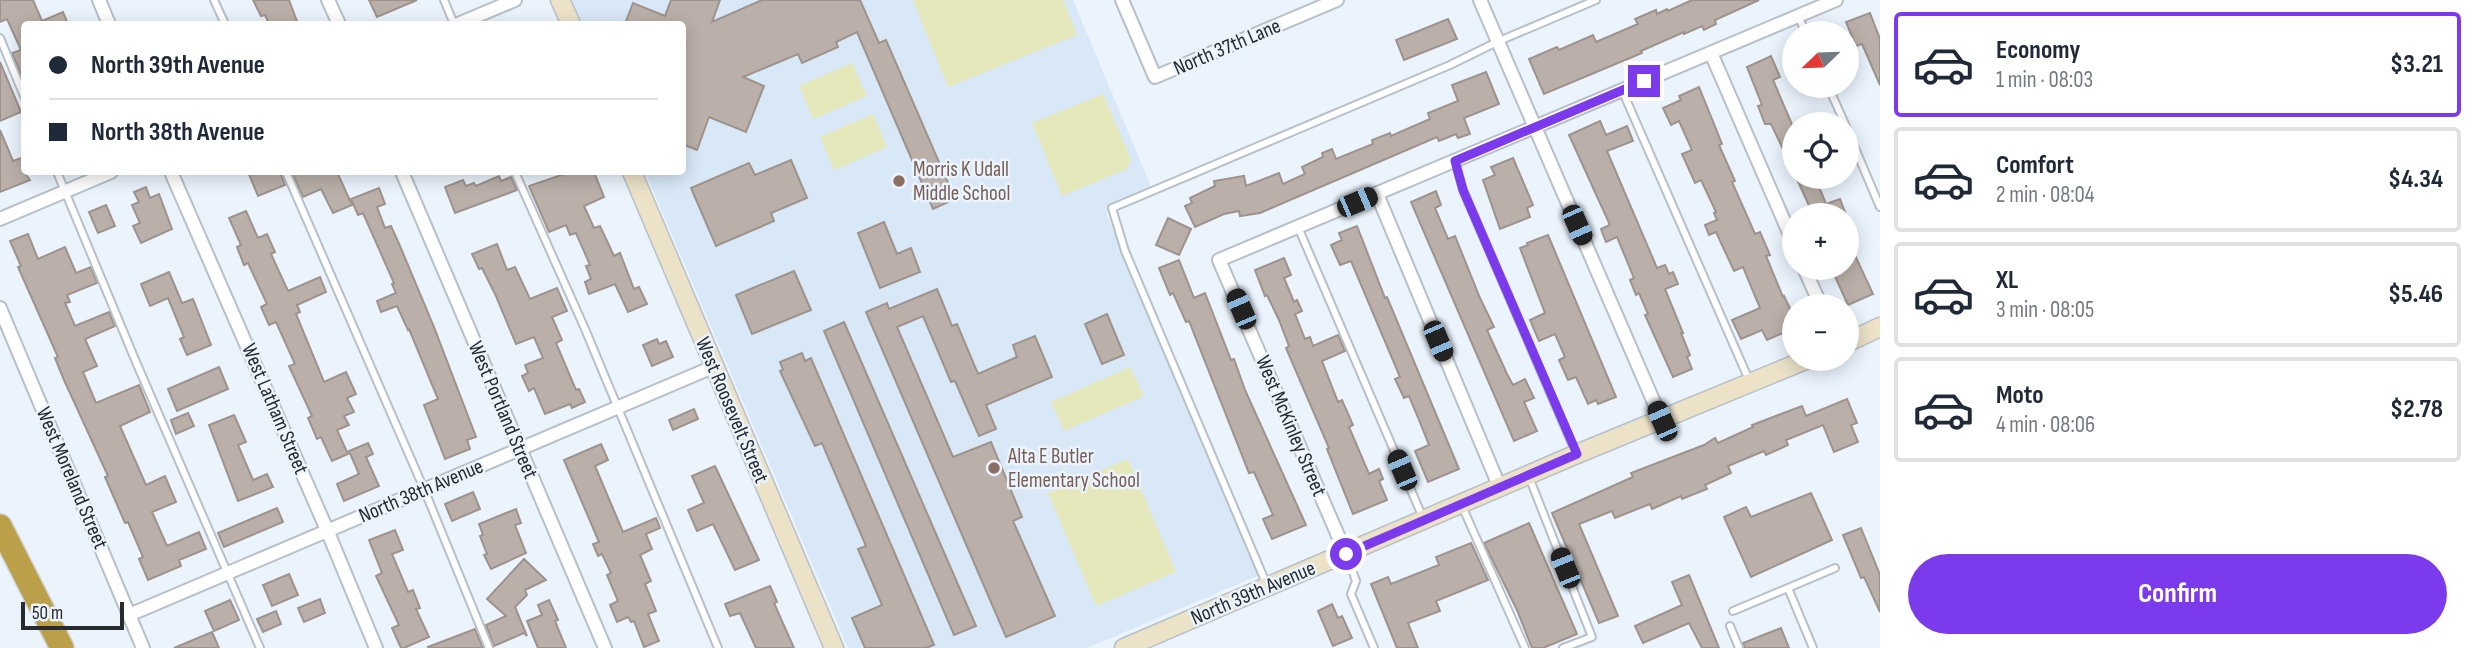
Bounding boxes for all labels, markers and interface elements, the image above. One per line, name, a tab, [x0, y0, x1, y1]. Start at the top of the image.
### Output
street label: North 37th Lane	[1170, 13, 1284, 81]
north arrow	[1782, 21, 1858, 98]
map controls	[1782, 21, 1859, 371]
icon: car	[1912, 33, 1975, 96]
text: Economy	[1996, 35, 2080, 66]
text: $3.21	[2390, 49, 2443, 80]
text: North 39th Avenue	[91, 50, 265, 81]
route end	[1628, 65, 1660, 97]
text: 1 min · 08:03	[1996, 66, 2093, 94]
button: locate	[1782, 112, 1859, 189]
text: North 38th Avenue	[91, 117, 265, 148]
icon: car	[1912, 148, 1975, 211]
text: Comfort	[1996, 150, 2074, 181]
place label: Morris K Udall Middle School	[913, 157, 1010, 206]
text: $4.34	[2388, 164, 2443, 195]
marker: Morris K Udall Middle School	[891, 173, 907, 189]
text: 2 min · 08:04	[1996, 181, 2094, 209]
car	[1334, 184, 1381, 220]
car	[1559, 202, 1596, 248]
button: +	[1782, 203, 1859, 280]
icon: car	[1912, 263, 1975, 326]
text: XL	[1996, 265, 2018, 296]
text: $5.46	[2388, 279, 2443, 310]
car	[1224, 286, 1259, 332]
button: −	[1782, 294, 1859, 371]
text: 3 min · 08:05	[1996, 296, 2094, 324]
car	[1421, 318, 1456, 364]
street label: West Roosevelt Street	[690, 333, 774, 487]
street label: West Portland Street	[463, 338, 543, 482]
street label: West Latham Street	[236, 340, 314, 478]
street label: West McKinley Street	[1250, 352, 1332, 500]
icon: car	[1912, 378, 1975, 441]
text: Moto	[1996, 380, 2044, 411]
text: $2.78	[2390, 394, 2443, 425]
car	[1644, 398, 1681, 444]
street label: West Moreland Street	[31, 403, 113, 553]
text: 4 min · 08:06	[1996, 411, 2095, 439]
place label: Alta E Butler Elementary School	[1007, 444, 1140, 493]
car	[1385, 447, 1420, 493]
street label: North 38th Avenue	[355, 454, 487, 528]
marker: Alta E Butler Elementary School	[986, 460, 1002, 476]
route start	[1330, 538, 1362, 570]
car	[1548, 545, 1583, 591]
button: Confirm	[1908, 554, 2447, 634]
street label: North 39th Avenue	[1187, 556, 1319, 630]
scale bar	[21, 599, 124, 631]
text: 50 m	[32, 602, 63, 625]

